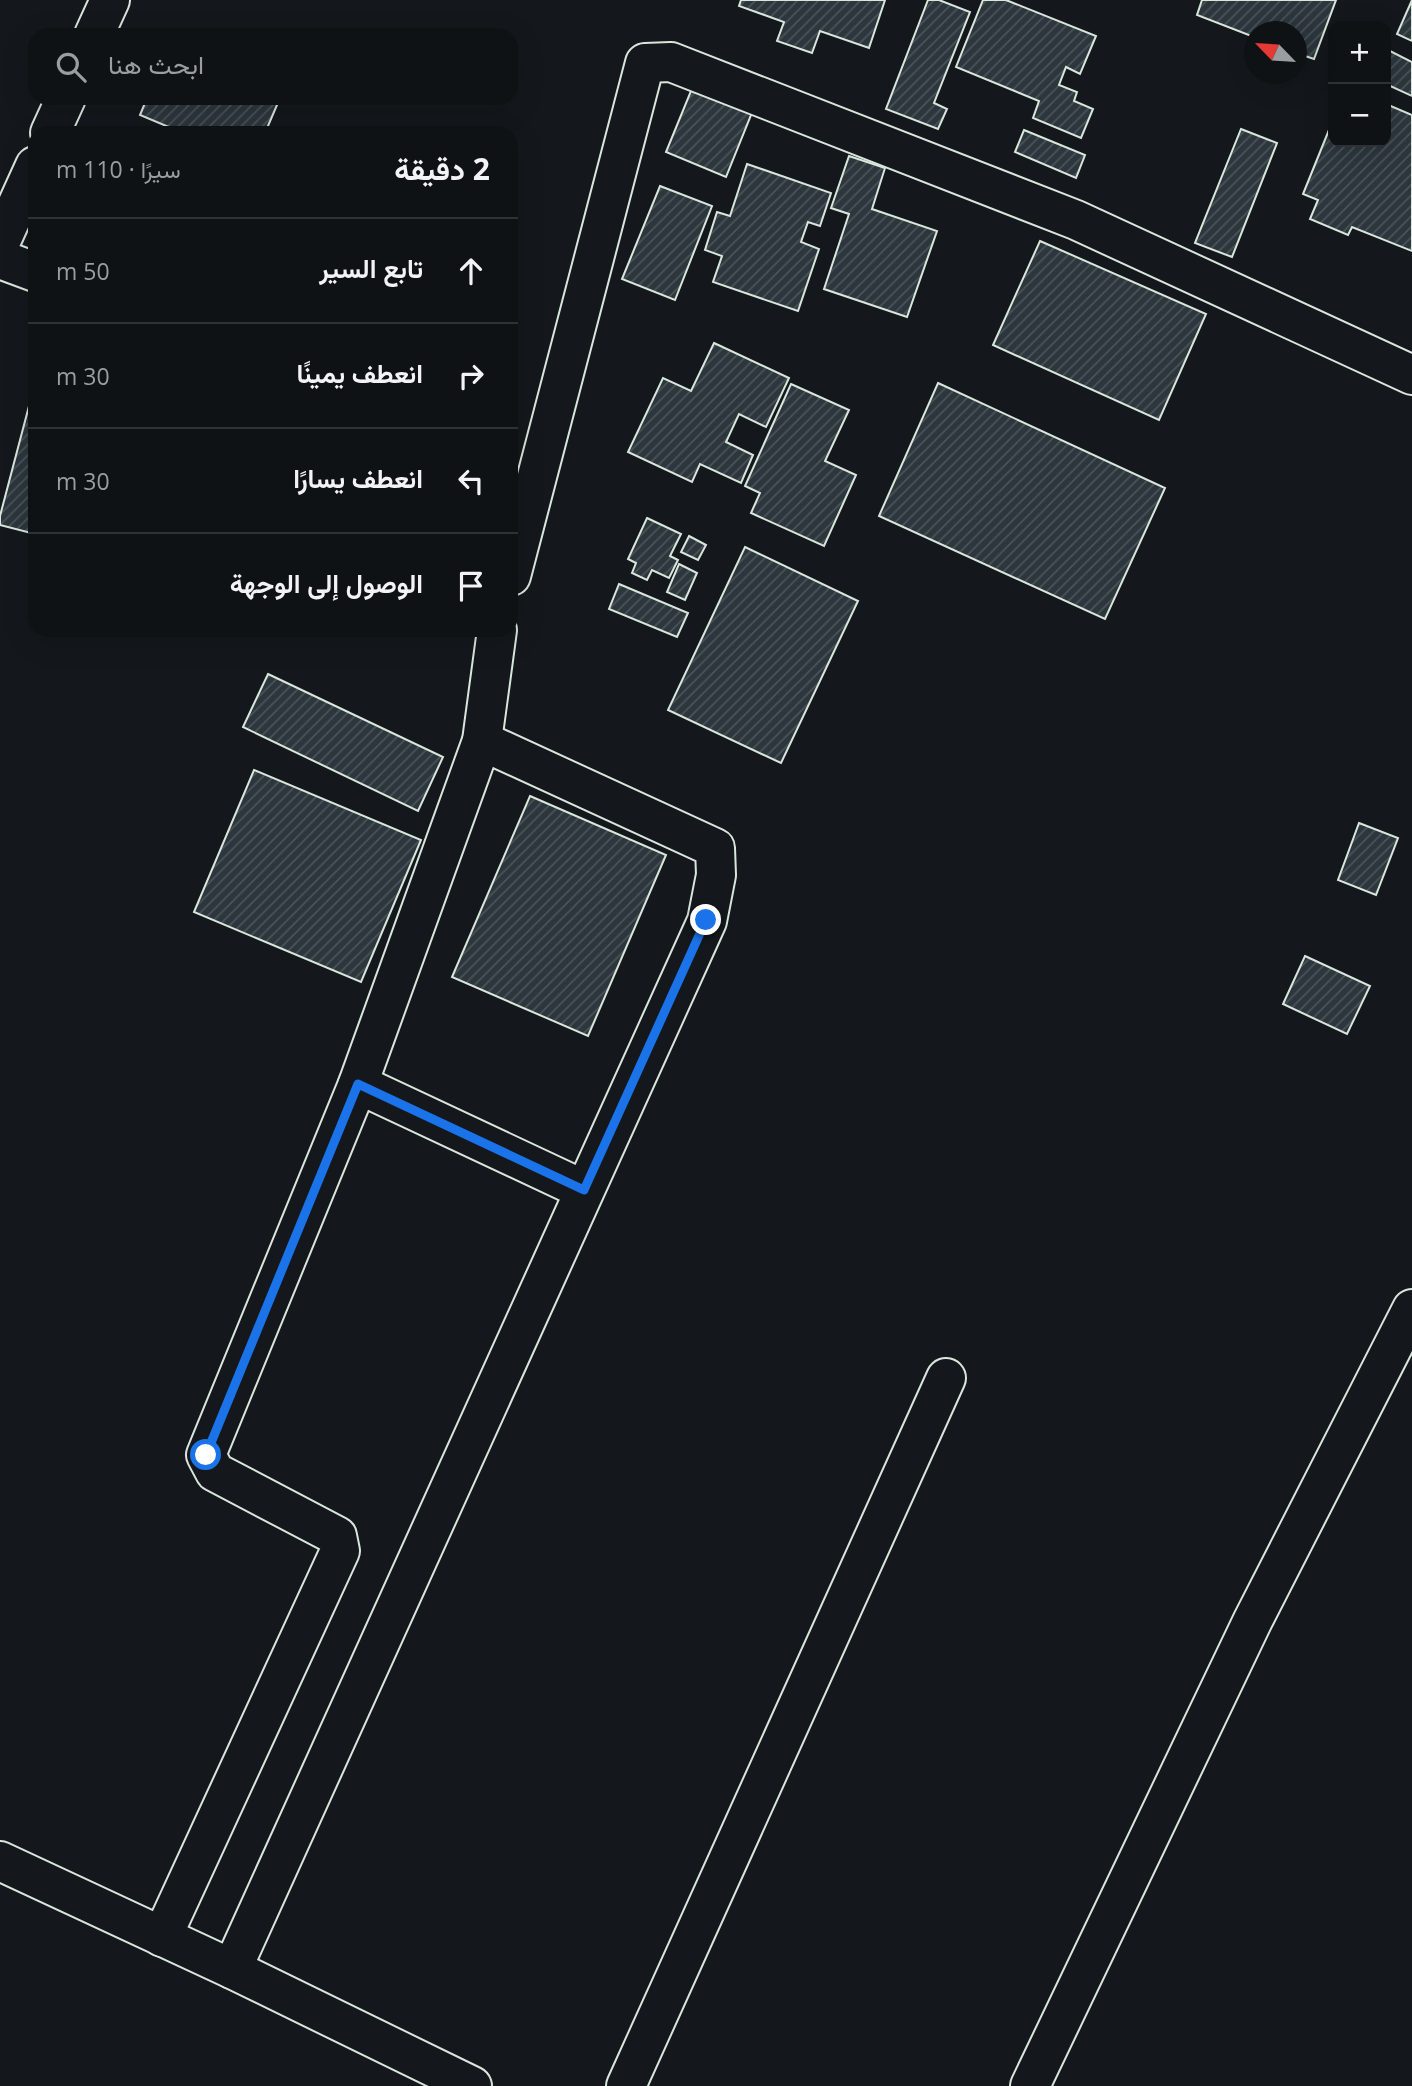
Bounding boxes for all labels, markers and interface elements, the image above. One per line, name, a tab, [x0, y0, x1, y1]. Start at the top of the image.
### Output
north arrow	[1244, 21, 1307, 84]
map controls	[1328, 21, 1391, 147]
button: +	[1328, 21, 1391, 84]
search box	[28, 28, 518, 105]
text: ابحث هنا	[108, 46, 204, 82]
icon: search	[52, 48, 90, 86]
button: −	[1328, 84, 1391, 147]
text: 2 دقيقة	[394, 148, 490, 189]
text: سيرًا · 110 m	[56, 153, 181, 185]
text: تابع السير	[319, 250, 423, 286]
icon: ahead	[452, 252, 490, 290]
text: 50 m	[56, 255, 110, 287]
text: انعطف يمينًا	[296, 355, 423, 391]
icon: right	[452, 357, 490, 395]
text: 30 m	[56, 360, 110, 392]
text: انعطف يسارًا	[293, 460, 423, 496]
icon: left	[452, 462, 490, 500]
text: 30 m	[56, 465, 110, 497]
text: الوصول إلى الوجهة	[230, 565, 423, 601]
icon: arrive	[452, 567, 490, 605]
route end	[690, 904, 721, 935]
route start	[190, 1439, 221, 1470]

